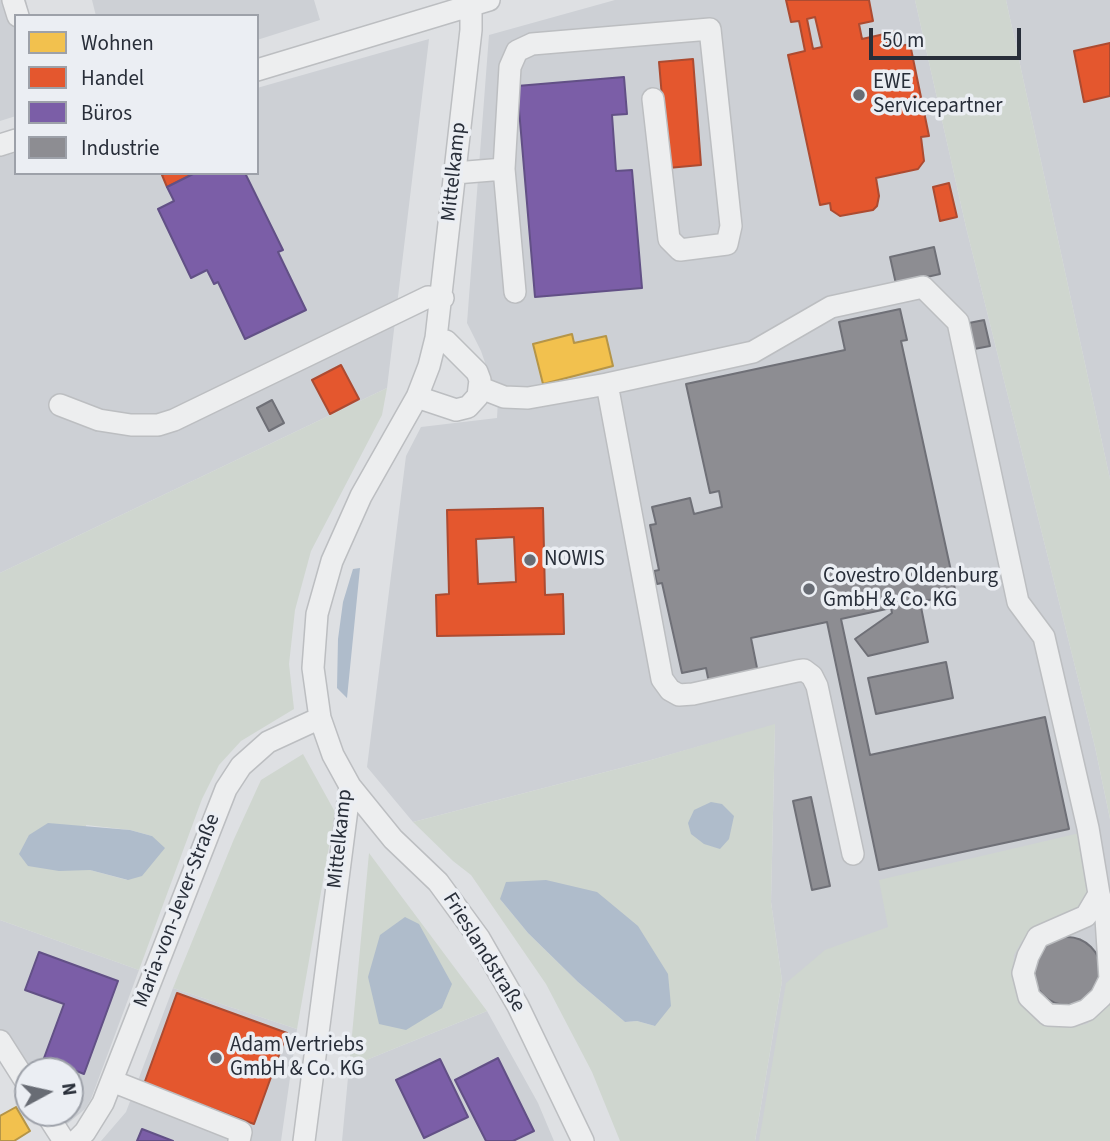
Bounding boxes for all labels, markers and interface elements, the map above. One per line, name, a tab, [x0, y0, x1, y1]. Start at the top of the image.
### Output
legend	[14, 14, 259, 175]
scale bar	[872, 14, 1024, 58]
text: 50 m	[882, 25, 924, 55]
text: Wohnen	[81, 28, 154, 58]
text: Handel	[81, 63, 144, 93]
place label: EWE Servicepartner	[873, 70, 1002, 120]
marker: EWE Servicepartner	[851, 87, 867, 103]
text: Büros	[81, 98, 132, 128]
street label: Mittelkamp	[437, 121, 473, 223]
text: Industrie	[81, 133, 159, 163]
place label: NOWIS	[544, 547, 605, 573]
marker: NOWIS	[522, 552, 538, 568]
place label: Covestro Oldenburg GmbH & Co. KG	[823, 564, 998, 614]
marker: Covestro Oldenburg GmbH & Co. KG	[801, 581, 817, 597]
street label: Mittelkamp	[323, 788, 359, 890]
street label: Maria-von-Jever-Straße	[129, 811, 227, 1011]
street label: Frieslandstraße	[436, 889, 530, 1017]
place label: Adam Vertriebs GmbH & Co. KG	[230, 1033, 364, 1083]
marker: Adam Vertriebs GmbH & Co. KG	[208, 1050, 224, 1066]
north arrow	[14, 1057, 84, 1127]
text: N	[54, 1081, 83, 1097]

